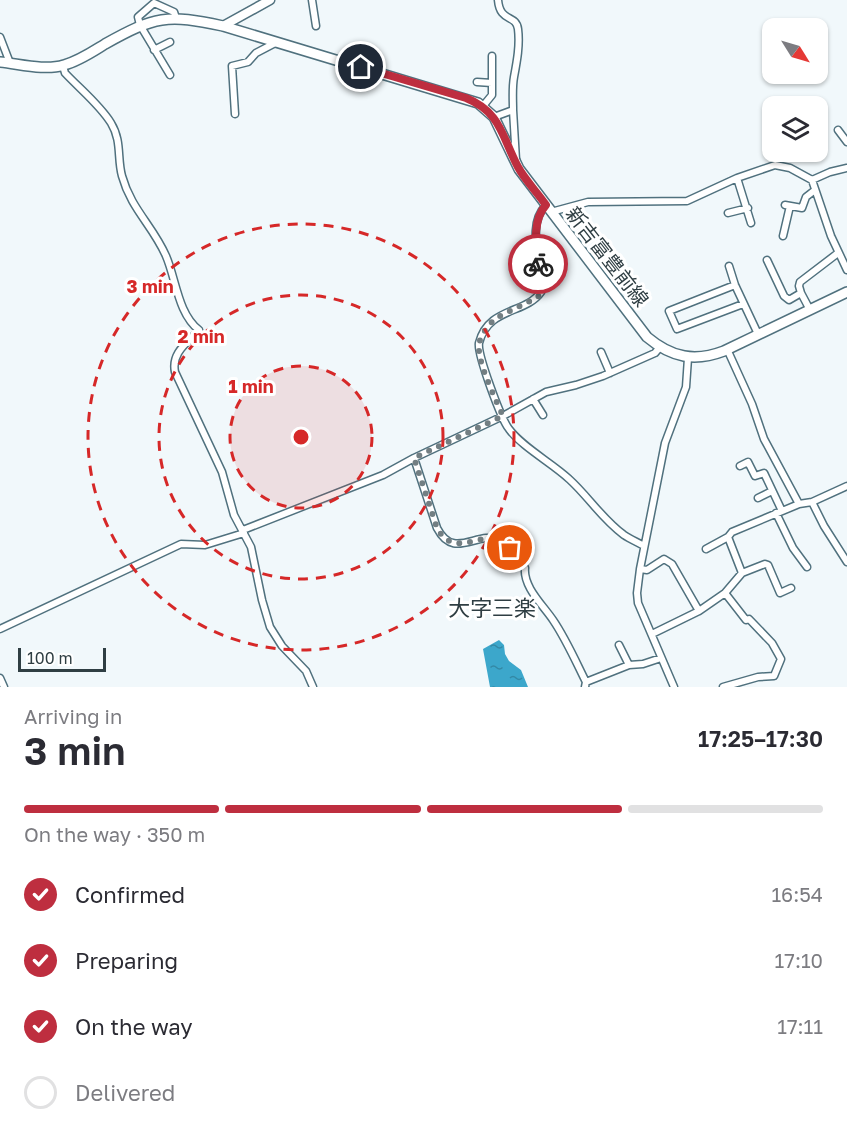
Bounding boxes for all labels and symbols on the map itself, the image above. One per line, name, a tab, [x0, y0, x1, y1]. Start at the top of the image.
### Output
north arrow	[762, 18, 828, 84]
pin	[335, 41, 386, 92]
street label: 新吉富豊前線	[562, 201, 654, 311]
courier	[508, 234, 568, 294]
text: 3 min	[126, 275, 174, 297]
text: 2 min	[177, 325, 225, 347]
text: 1 min	[228, 375, 274, 397]
centre of rings	[291, 427, 311, 447]
pin	[484, 522, 535, 573]
district label: 大字三楽	[448, 594, 536, 621]
scale bar	[18, 645, 106, 672]

